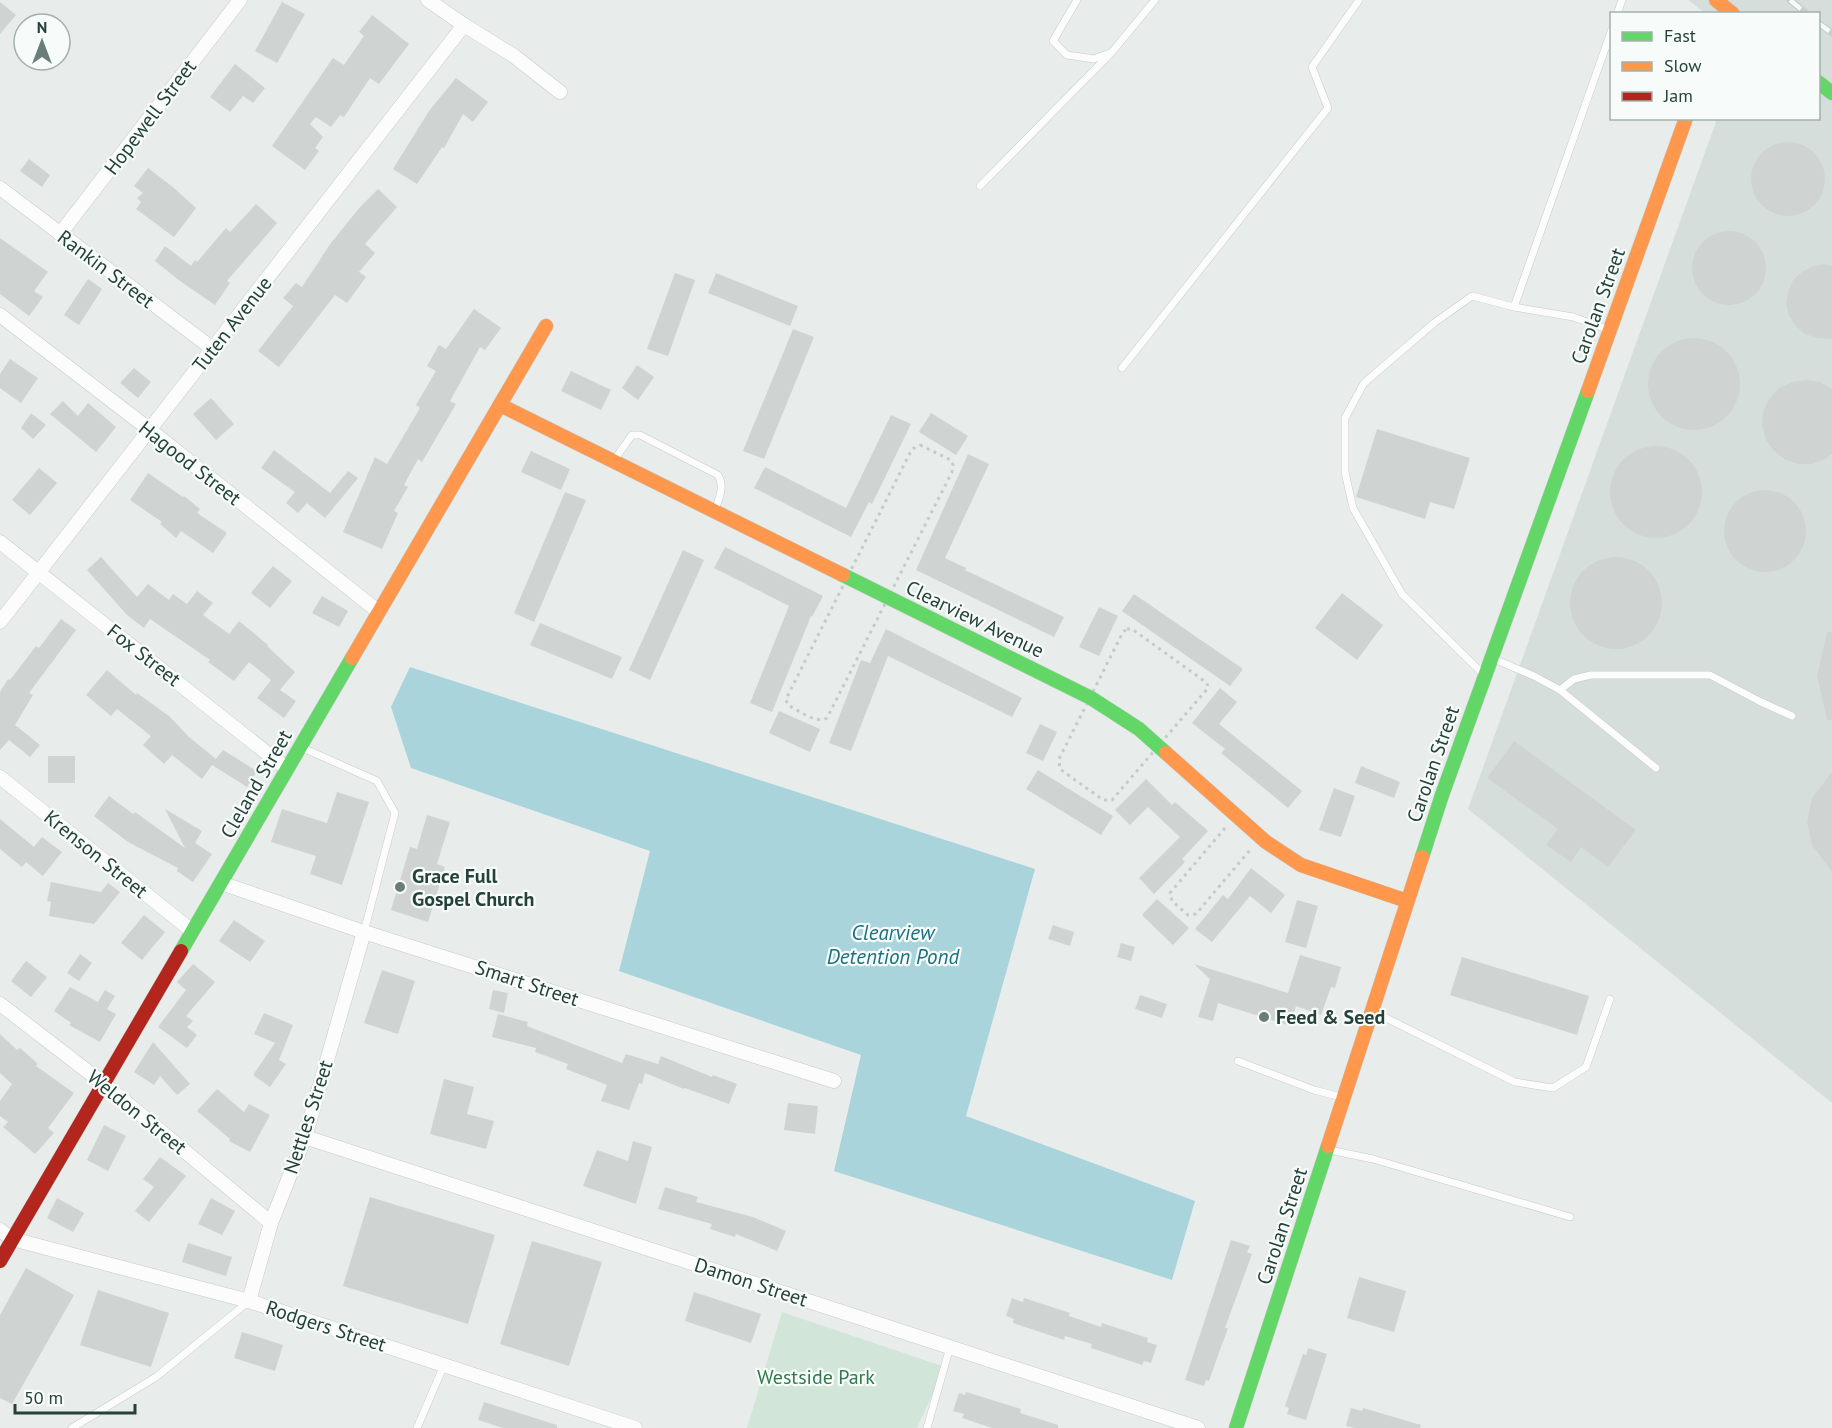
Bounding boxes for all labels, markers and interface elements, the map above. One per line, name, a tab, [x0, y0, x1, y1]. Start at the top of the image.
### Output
north arrow	[12, 12, 72, 72]
legend	[1610, 12, 1820, 120]
text: N	[37, 17, 47, 37]
text: Fast	[1664, 24, 1696, 47]
street label: Hopewell Street	[98, 54, 202, 180]
text: Slow	[1664, 54, 1702, 77]
text: Jam	[1663, 84, 1693, 107]
street label: Rankin Street	[52, 224, 160, 314]
street label: Carolan Street	[1565, 244, 1631, 368]
street label: Tuten Avenue	[186, 271, 278, 377]
street label: Hagood Street	[134, 415, 247, 511]
street label: Clearview Avenue	[902, 574, 1048, 664]
street label: Fox Street	[102, 618, 186, 692]
street label: Carolan Street	[1401, 702, 1465, 826]
street label: Cleland Street	[214, 725, 298, 843]
street label: Krenson Street	[39, 804, 153, 904]
place label: Grace Full Gospel Church	[412, 863, 534, 912]
marker: Grace Full Gospel Church	[393, 880, 407, 894]
water label: Clearview Detention Pond	[827, 919, 960, 970]
street label: Smart Street	[472, 954, 582, 1012]
place label: Feed & Seed	[1276, 1004, 1385, 1030]
marker: Feed & Seed	[1257, 1010, 1271, 1024]
street label: Nettles Street	[277, 1057, 339, 1177]
street label: Weldon Street	[82, 1064, 192, 1160]
street label: Carolan Street	[1251, 1164, 1313, 1288]
street label: Damon Street	[691, 1252, 811, 1313]
street label: Rodgers Street	[263, 1294, 390, 1358]
park label: Westside Park	[757, 1364, 875, 1390]
scale bar	[15, 1377, 135, 1415]
text: 50 m	[24, 1386, 63, 1409]

